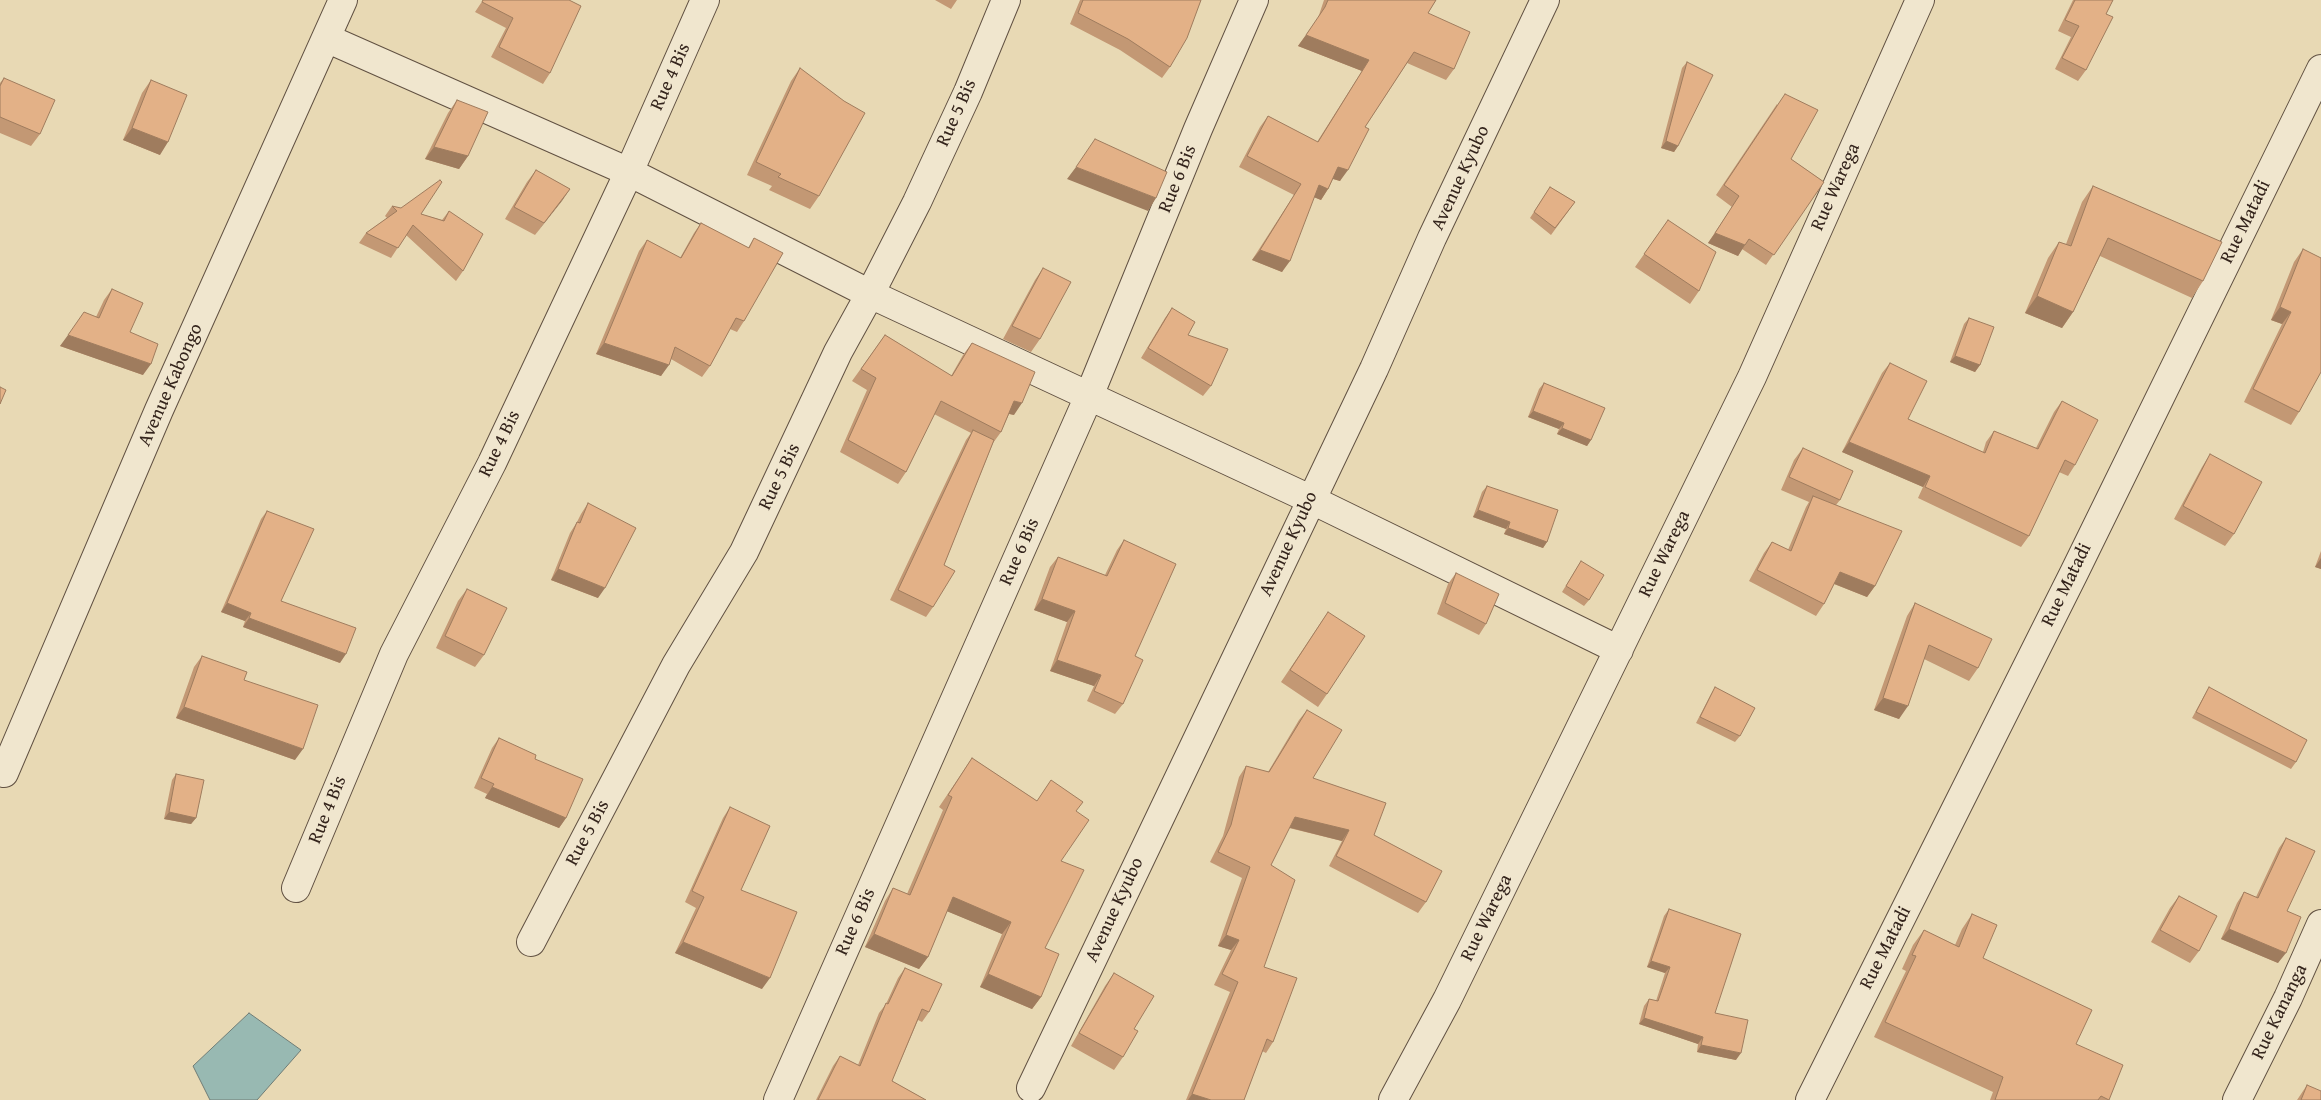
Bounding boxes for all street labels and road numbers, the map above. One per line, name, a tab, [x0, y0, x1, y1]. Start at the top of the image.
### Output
street label: Rue 4 Bis	[646, 40, 696, 114]
street label: Rue 5 Bis	[932, 76, 982, 150]
street label: Avenue Kyubo	[1427, 122, 1495, 234]
street label: Rue Warega	[1807, 140, 1865, 234]
street label: Rue 6 Bis	[1154, 142, 1202, 216]
street label: Rue Matadi	[2216, 177, 2276, 267]
street label: Avenue Kabongo	[134, 320, 208, 450]
street label: Rue 4 Bis	[474, 407, 526, 481]
street label: Rue 5 Bis	[754, 440, 806, 514]
street label: Avenue Kyubo	[1255, 488, 1323, 600]
street label: Rue Warega	[1634, 507, 1696, 601]
street label: Rue 6 Bis	[995, 515, 1045, 589]
street label: Rue Matadi	[2037, 540, 2097, 630]
street label: Rue 4 Bis	[304, 773, 352, 847]
street label: Rue 5 Bis	[561, 796, 615, 870]
street label: Avenue Kyubo	[1081, 854, 1149, 966]
street label: Rue Warega	[1456, 871, 1518, 965]
street label: Rue 6 Bis	[831, 885, 881, 959]
street label: Rue Matadi	[1855, 903, 1917, 993]
street label: Rue Kananga	[2247, 961, 2313, 1063]

